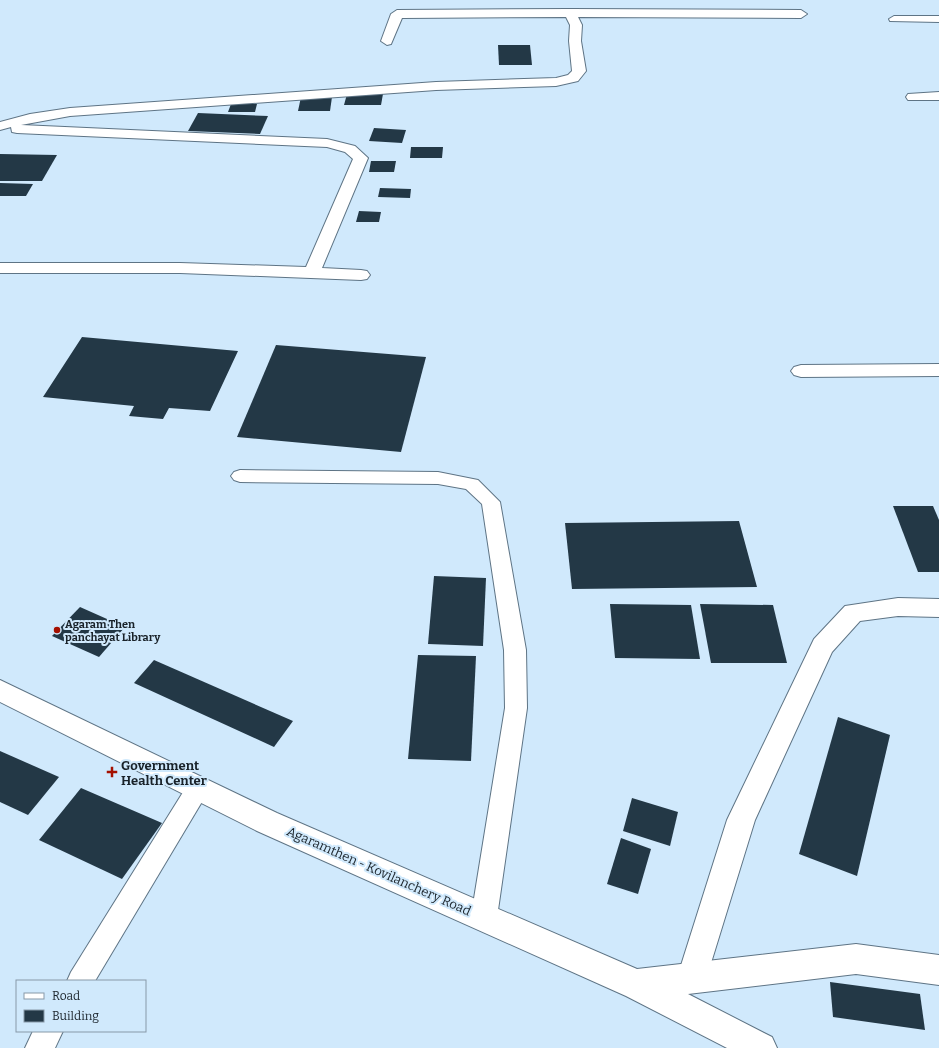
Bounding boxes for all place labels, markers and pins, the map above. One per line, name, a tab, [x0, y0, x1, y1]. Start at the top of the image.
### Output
place label: Agaram Then panchayat Library	[65, 618, 161, 644]
marker: Agaram Then panchayat Library	[52, 625, 62, 635]
place label: Government Health Center	[121, 758, 207, 788]
marker: Government Health Center	[106, 766, 118, 778]

